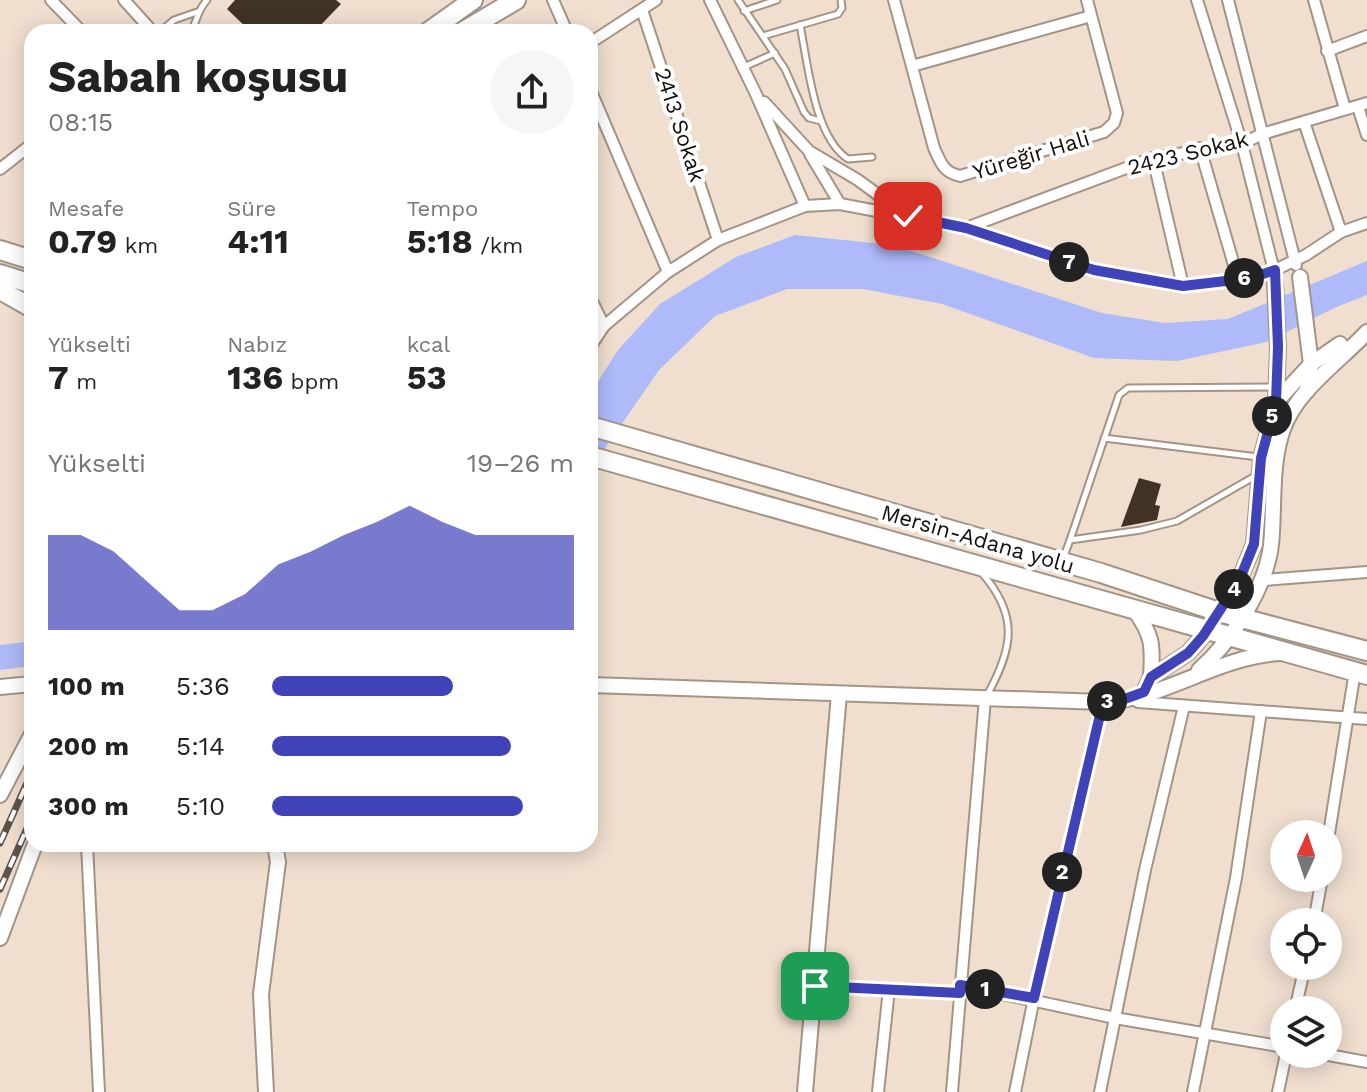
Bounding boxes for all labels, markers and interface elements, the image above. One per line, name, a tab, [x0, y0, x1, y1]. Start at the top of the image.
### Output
button: share	[490, 50, 574, 134]
text: Sabah koşusu	[48, 51, 348, 103]
street label: 2413 Sokak	[650, 65, 710, 185]
text: 08:15	[48, 107, 113, 137]
street label: Yüreğir Hali	[970, 125, 1092, 185]
street label: 2423 Sokak	[1125, 126, 1251, 180]
pin	[874, 182, 942, 250]
icon: check	[886, 194, 930, 238]
text: Mesafe	[48, 196, 124, 221]
text: Süre	[227, 196, 276, 221]
text: Tempo	[407, 196, 478, 221]
text: 0.79	[48, 221, 117, 261]
text: 4:11	[227, 221, 289, 261]
text: 5:18	[407, 221, 473, 261]
text: km	[117, 233, 158, 258]
text: /km	[473, 233, 523, 258]
pin: 7	[1049, 242, 1089, 282]
text: 7	[1062, 249, 1076, 274]
pin: 6	[1224, 258, 1264, 298]
text: 6	[1237, 265, 1251, 290]
text: Yükselti	[48, 332, 131, 357]
text: Nabız	[227, 332, 287, 357]
text: kcal	[407, 332, 450, 357]
text: 7	[48, 357, 69, 397]
text: 136	[227, 357, 283, 397]
text: 53	[407, 357, 447, 397]
text: m	[69, 369, 97, 394]
text: bpm	[283, 369, 339, 394]
pin: 5	[1252, 396, 1292, 436]
text: 5	[1266, 403, 1278, 428]
text: Yükselti	[48, 448, 146, 478]
text: 19–26 m	[467, 448, 574, 478]
street label: Mersin-Adana yolu	[879, 499, 1077, 579]
pin: 4	[1214, 569, 1254, 609]
text: 4	[1227, 576, 1241, 601]
text: 100 m	[48, 671, 125, 701]
text: 5:36	[176, 671, 230, 701]
pin: 3	[1087, 681, 1127, 721]
text: 3	[1100, 688, 1114, 713]
text: 200 m	[48, 731, 129, 761]
text: 5:14	[176, 731, 225, 761]
text: 300 m	[48, 791, 129, 821]
text: 5:10	[176, 791, 225, 821]
north arrow	[1270, 820, 1342, 892]
map controls	[1270, 820, 1342, 1068]
pin: 2	[1042, 852, 1082, 892]
text: 2	[1055, 859, 1069, 884]
button: locate	[1270, 908, 1342, 980]
pin	[781, 952, 849, 1020]
icon: arrive	[793, 964, 837, 1008]
pin: 1	[965, 969, 1005, 1009]
text: 1	[980, 976, 990, 1001]
button: layers	[1270, 996, 1342, 1068]

